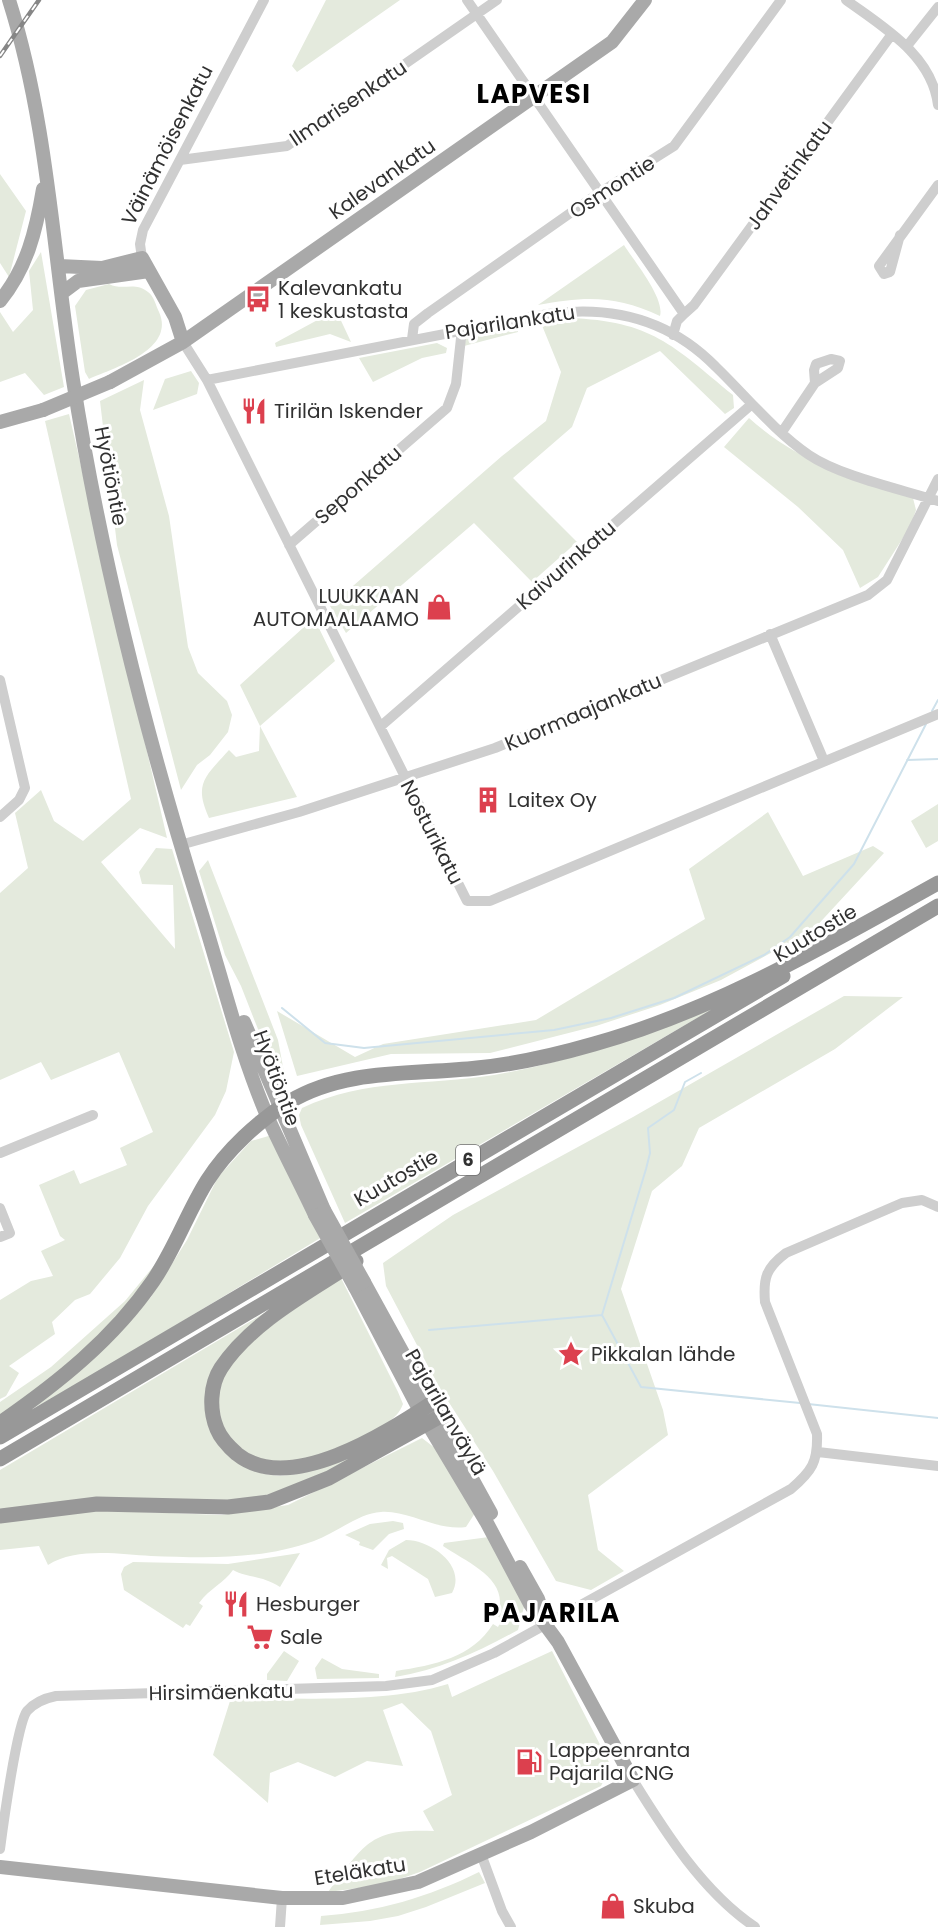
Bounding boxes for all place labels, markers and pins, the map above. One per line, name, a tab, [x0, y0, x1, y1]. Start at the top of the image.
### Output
place label: Kalevankatu 1 keskustasta	[278, 274, 408, 325]
bus stop icon: Kalevankatu 1 keskustasta	[243, 284, 273, 314]
restaurant icon: Tirilän Iskender	[239, 396, 269, 426]
place label: Tirilän Iskender	[274, 397, 423, 425]
place label: LUUKKAAN AUTOMAALAAMO	[253, 582, 419, 633]
shop icon: LUUKKAAN AUTOMAALAAMO	[424, 592, 454, 622]
building icon: Laitex Oy	[473, 785, 503, 815]
place label: Laitex Oy	[508, 786, 597, 814]
place icon: Pikkalan lähde	[556, 1339, 586, 1369]
place label: Pikkalan lähde	[591, 1340, 735, 1368]
restaurant icon: Hesburger	[221, 1589, 251, 1619]
place label: Hesburger	[256, 1590, 360, 1618]
supermarket icon: Sale	[245, 1622, 275, 1652]
place label: Sale	[280, 1623, 323, 1651]
place label: Lappeenranta Pajarila CNG	[549, 1736, 690, 1787]
fuel station icon: Lappeenranta Pajarila CNG	[514, 1747, 544, 1777]
shop icon: Skuba	[598, 1891, 628, 1921]
place label: Skuba	[633, 1892, 695, 1920]

